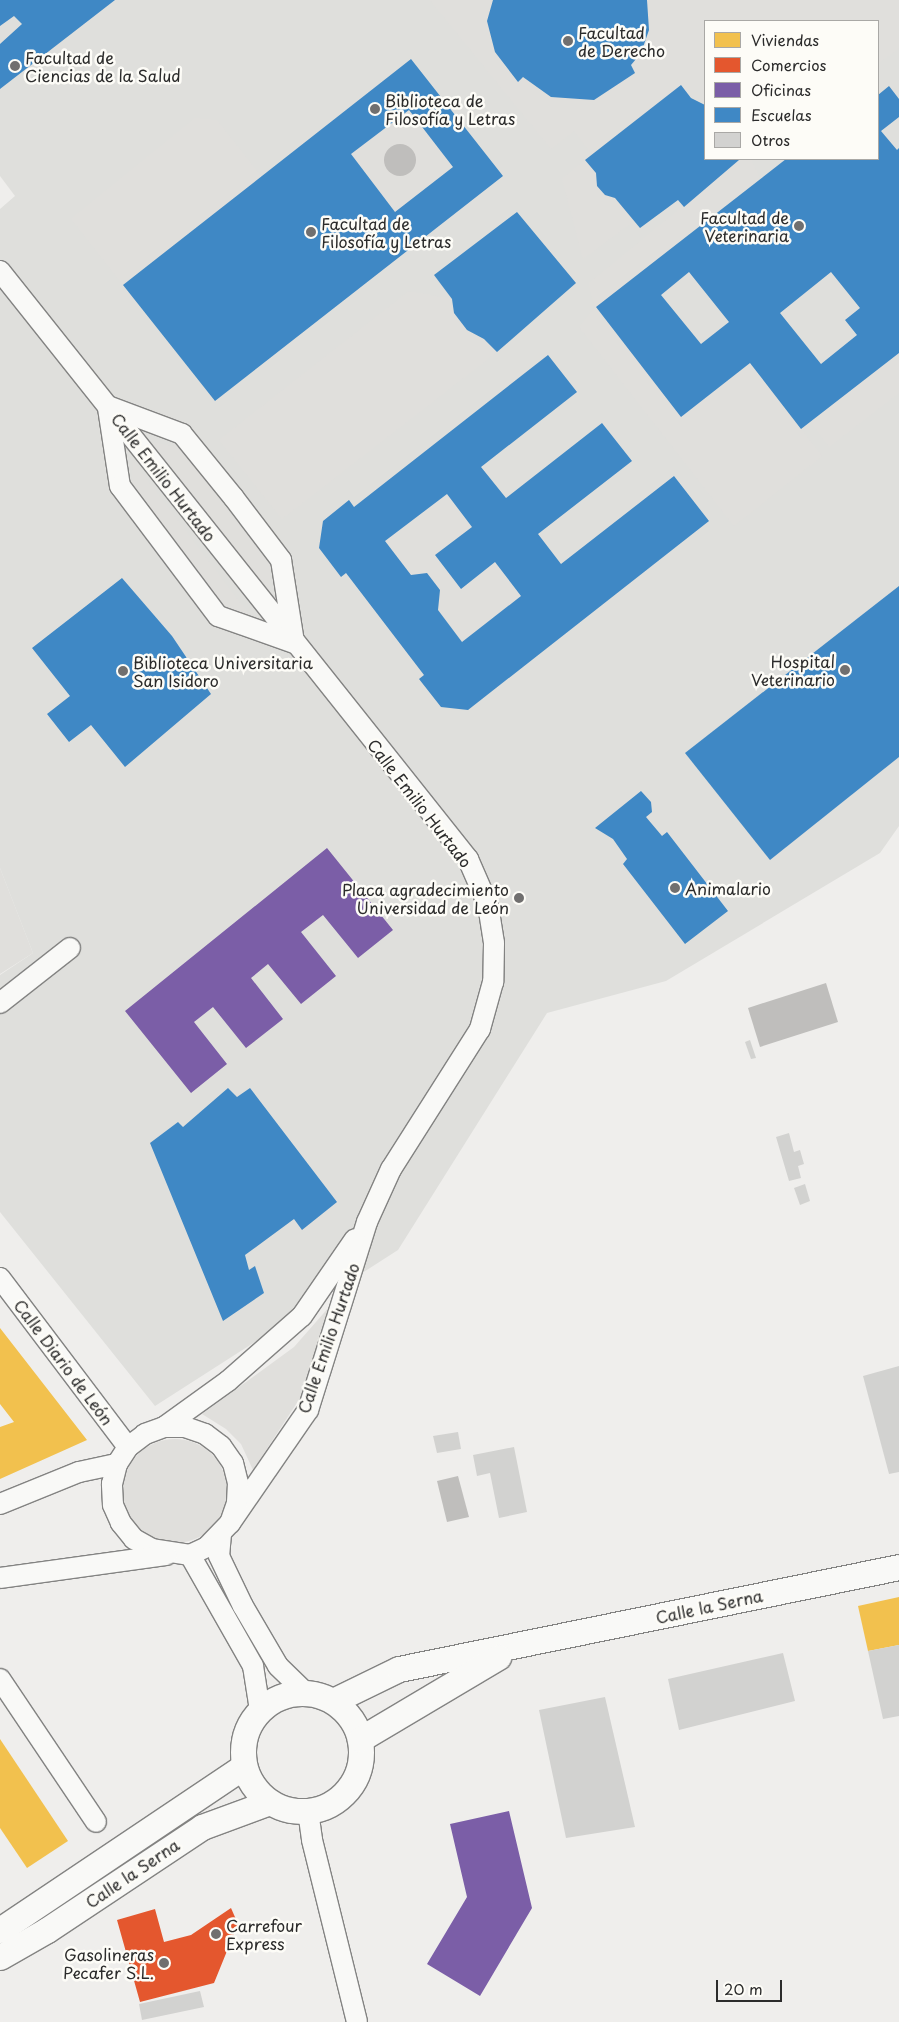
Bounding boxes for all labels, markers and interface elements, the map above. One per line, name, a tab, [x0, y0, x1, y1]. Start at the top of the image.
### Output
legend	[704, 20, 879, 160]
place label: Facultad de Derecho	[578, 22, 665, 60]
text: Viviendas	[751, 28, 819, 51]
marker: Facultad de Derecho	[562, 35, 574, 47]
place label: Facultad de Ciencias de la Salud	[25, 47, 181, 85]
text: Comercios	[751, 53, 826, 76]
marker: Facultad de Ciencias de la Salud	[9, 60, 21, 72]
text: Oficinas	[751, 78, 811, 101]
place label: Biblioteca de Filosofía y Letras	[385, 90, 515, 128]
marker: Biblioteca de Filosofía y Letras	[369, 103, 381, 115]
text: Escuelas	[751, 103, 811, 126]
text: Otros	[751, 128, 790, 151]
place label: Facultad de Veterinaria	[699, 207, 789, 245]
place label: Facultad de Filosofía y Letras	[321, 213, 451, 251]
marker: Facultad de Veterinaria	[793, 220, 805, 232]
marker: Facultad de Filosofía y Letras	[305, 226, 317, 238]
street label: Calle Emilio Hurtado	[107, 408, 221, 546]
place label: Hospital Veterinario	[751, 651, 835, 689]
place label: Biblioteca Universitaria San Isidoro	[133, 652, 313, 690]
marker: Hospital Veterinario	[839, 664, 851, 676]
marker: Biblioteca Universitaria San Isidoro	[117, 665, 129, 677]
street label: Calle Emilio Hurtado	[363, 734, 477, 872]
place label: Animalario	[685, 878, 771, 898]
place label: Placa agradecimiento Universidad de León	[343, 879, 509, 917]
marker: Animalario	[669, 882, 681, 894]
marker: Placa agradecimiento Universidad de León	[513, 892, 525, 904]
street label: Calle Emilio Hurtado	[293, 1260, 363, 1416]
street label: Calle Diario de León	[10, 1295, 118, 1429]
street label: Calle la Serna	[654, 1585, 764, 1627]
street label: Calle la Serna	[81, 1834, 183, 1912]
place label: Carrefour Express	[226, 1915, 302, 1953]
marker: Carrefour Express	[210, 1928, 222, 1940]
place label: Gasolineras Pecafer S.L.	[63, 1944, 154, 1982]
marker: Gasolineras Pecafer S.L.	[158, 1957, 170, 1969]
scale bar	[719, 1970, 785, 2002]
text: 20 m	[724, 1977, 763, 2000]

